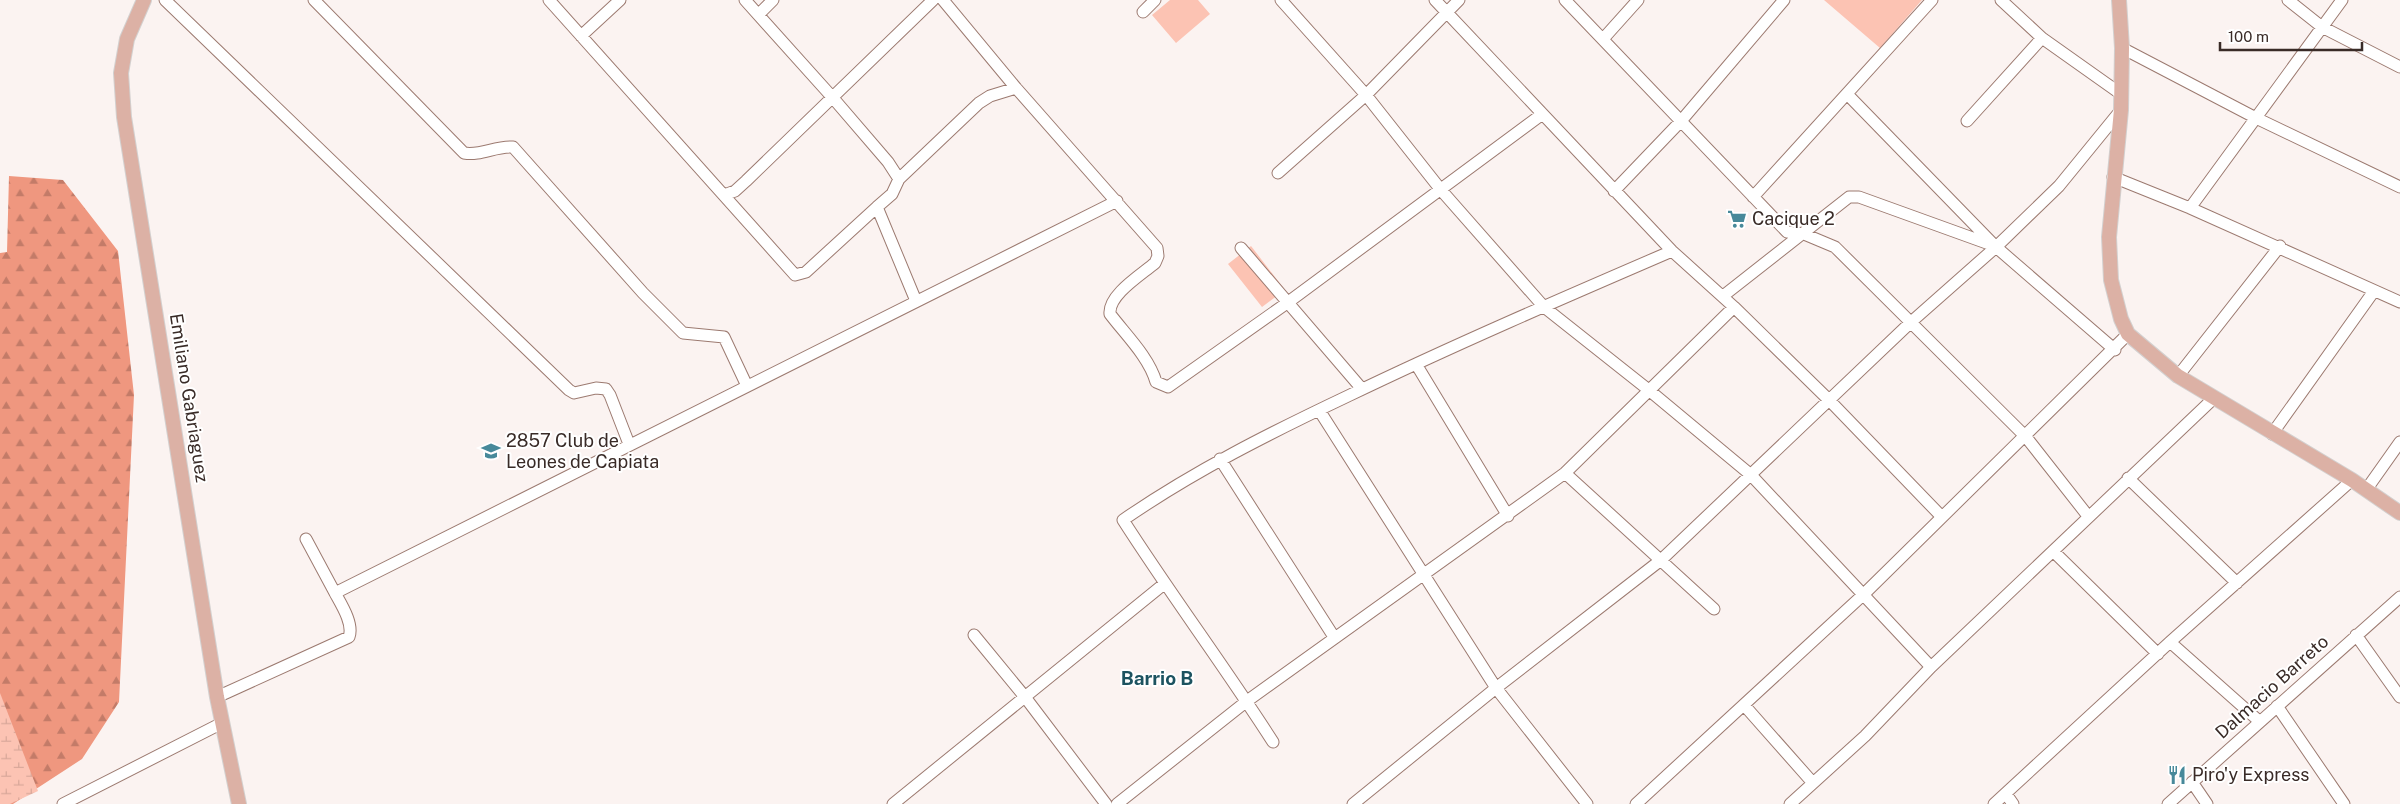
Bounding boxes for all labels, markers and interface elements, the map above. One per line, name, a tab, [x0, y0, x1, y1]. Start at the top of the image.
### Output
scale bar	[2220, 20, 2362, 52]
text: 100 m	[2228, 28, 2269, 45]
supermarket icon: Cacique 2	[1726, 208, 1748, 230]
place label: Cacique 2	[1752, 208, 1835, 229]
street label: Emiliano Gabriaguez	[166, 312, 213, 484]
place label: 2857 Club de Leones de Capiata	[506, 430, 659, 472]
school or university icon: 2857 Club de Leones de Capiata	[480, 440, 502, 462]
street label: Dalmacio Barreto	[2211, 630, 2332, 743]
district label: Barrio B	[1121, 667, 1193, 689]
restaurant icon: Piro'y Express	[2166, 764, 2188, 786]
place label: Piro'y Express	[2192, 764, 2309, 785]

